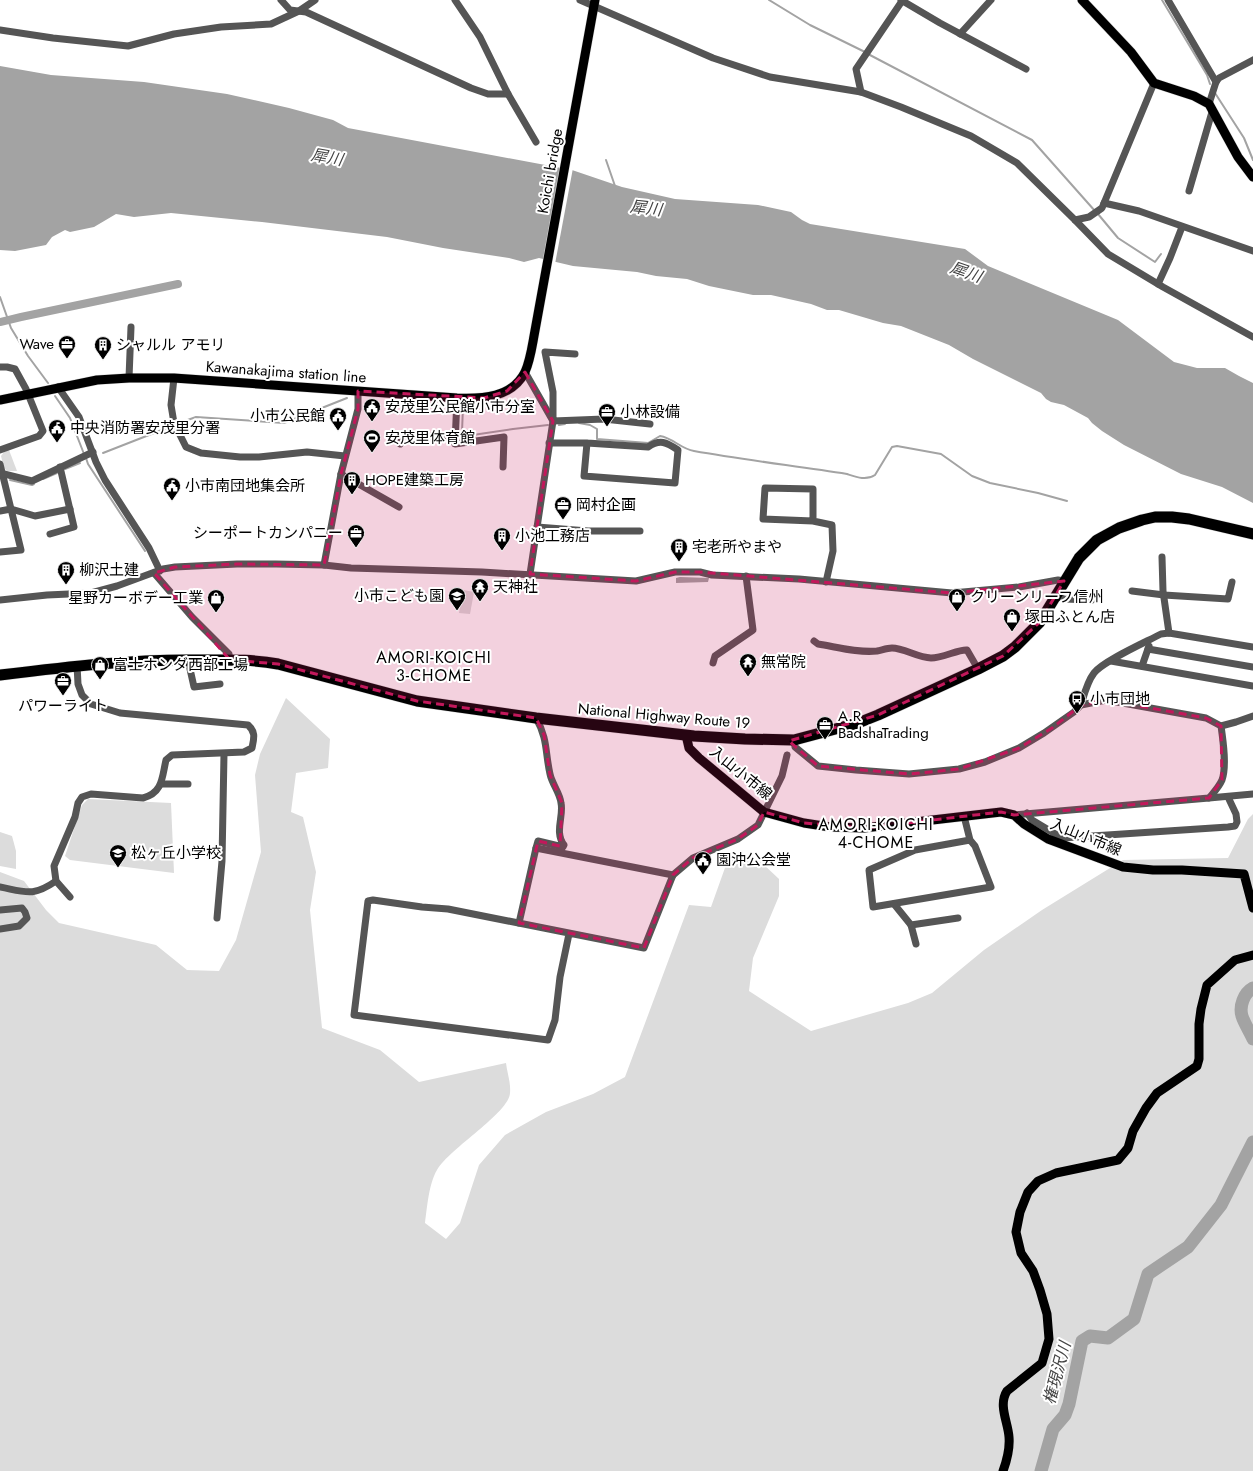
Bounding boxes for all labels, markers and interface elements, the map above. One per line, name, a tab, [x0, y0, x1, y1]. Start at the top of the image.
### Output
street label: Koichi bridge	[532, 126, 568, 215]
water label: 犀川	[309, 143, 347, 171]
water label: 犀川	[629, 195, 665, 222]
water label: 犀川	[947, 256, 987, 289]
place label: Wave	[19, 333, 54, 355]
office icon: Wave	[57, 334, 77, 359]
place label: シャルル アモリ	[116, 334, 226, 356]
building icon: シャルル アモリ	[93, 335, 113, 360]
street label: Kawanakajima station line	[205, 355, 367, 389]
place label: 安茂里公民館小市分室	[385, 396, 535, 418]
public building icon: 安茂里公民館小市分室	[362, 397, 382, 422]
place label: 小林設備	[620, 401, 680, 423]
office icon: 小林設備	[597, 402, 617, 427]
place label: 小市公民館	[250, 405, 325, 427]
public building icon: 小市公民館	[328, 406, 348, 431]
place label: 中央消防署安茂里分署	[70, 417, 220, 439]
public building icon: 中央消防署安茂里分署	[47, 418, 67, 443]
place label: 安茂里体育館	[385, 427, 475, 449]
sports icon: 安茂里体育館	[362, 428, 382, 453]
place label: HOPE建築工房	[365, 469, 464, 491]
building icon: HOPE建築工房	[342, 470, 362, 495]
place label: 小市南団地集会所	[185, 475, 305, 497]
public building icon: 小市南団地集会所	[162, 476, 182, 501]
place label: 岡村企画	[576, 494, 636, 516]
office icon: 岡村企画	[553, 495, 573, 520]
place label: シーポートカンパニー	[193, 522, 343, 544]
office icon: シーポートカンパニー	[346, 523, 366, 548]
place label: 小池工務店	[515, 525, 590, 547]
building icon: 小池工務店	[492, 526, 512, 551]
place label: 宅老所やまや	[692, 536, 782, 558]
building icon: 宅老所やまや	[669, 537, 689, 562]
place label: 柳沢土建	[79, 559, 139, 581]
building icon: 柳沢土建	[56, 560, 76, 585]
place label: 天神社	[493, 576, 538, 598]
temple icon: 天神社	[470, 577, 490, 602]
place label: 小市こども園	[354, 585, 444, 607]
school or university icon: 小市こども園	[447, 586, 467, 611]
place label: クリーンリーフ信州	[970, 586, 1103, 608]
place label: 星野カーボデー工業	[68, 587, 203, 609]
shop icon: クリーンリーフ信州	[947, 587, 967, 612]
shop icon: 星野カーボデー工業	[206, 588, 226, 613]
place label: 塚田ふとん店	[1025, 606, 1115, 628]
shop icon: 塚田ふとん店	[1002, 607, 1022, 632]
district label: AMORI-KOICHI 3-CHOME	[376, 646, 492, 687]
place label: 無常院	[761, 651, 806, 673]
temple icon: 無常院	[738, 652, 758, 677]
place label: 富士ホンダ西部工場	[113, 654, 248, 676]
shop icon: 富士ホンダ西部工場	[90, 655, 110, 680]
office icon: パワーライト	[53, 671, 73, 696]
place label: 小市団地	[1090, 688, 1150, 710]
bus stop icon: 小市団地	[1067, 689, 1087, 714]
place label: パワーライト	[18, 695, 108, 717]
street label: National Highway Route 19	[577, 698, 751, 734]
place label: A.R BadshaTrading	[838, 705, 929, 744]
office icon: A.R BadshaTrading	[815, 715, 835, 740]
street label: 入山小市線	[705, 741, 777, 805]
district label: AMORI-KOICHI 4-CHOME	[818, 813, 934, 854]
street label: 入山小市線	[1047, 813, 1125, 861]
place label: 松ヶ丘小学校	[131, 842, 221, 864]
school or university icon: 松ヶ丘小学校	[108, 843, 128, 868]
place label: 園沖公会堂	[716, 849, 791, 871]
public building icon: 園沖公会堂	[693, 850, 713, 875]
water label: 権現沢川	[1038, 1337, 1077, 1407]

